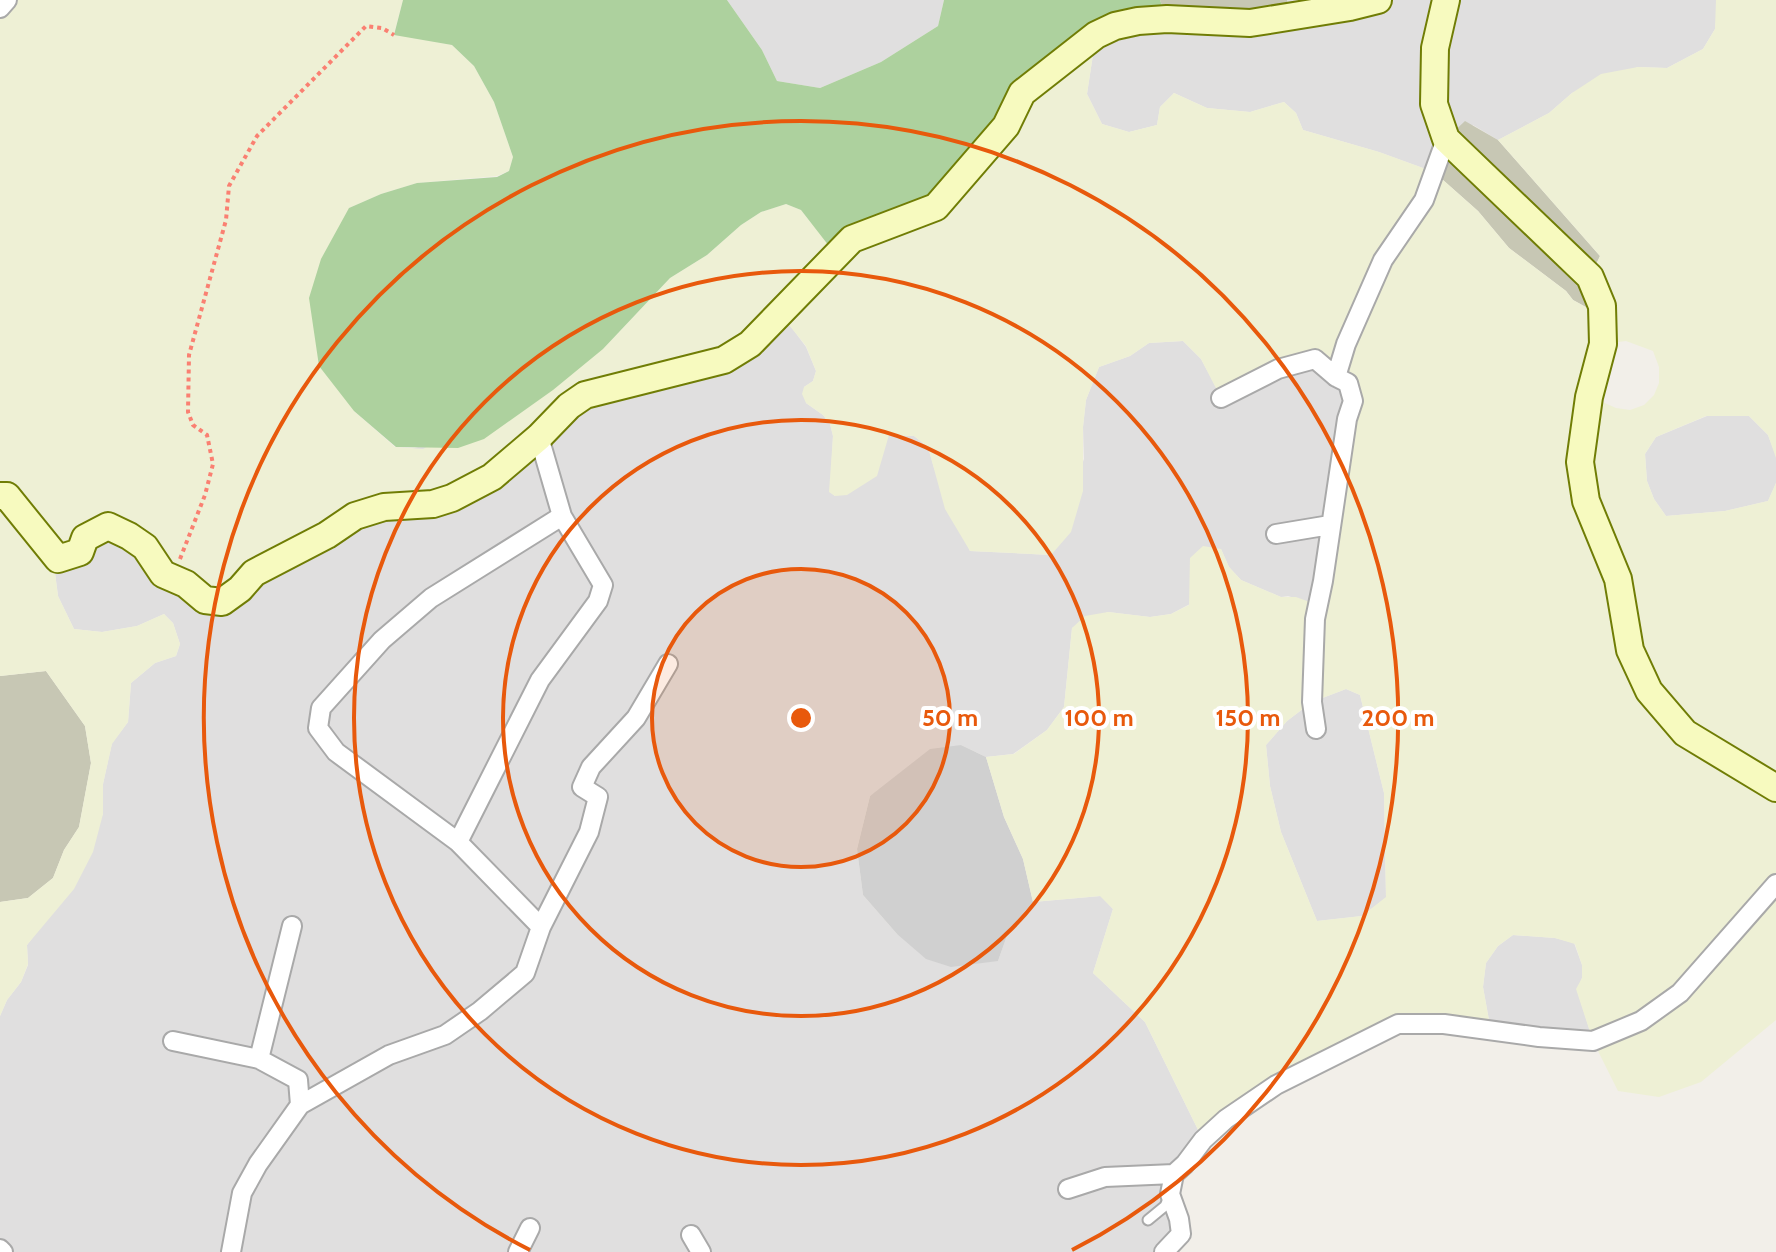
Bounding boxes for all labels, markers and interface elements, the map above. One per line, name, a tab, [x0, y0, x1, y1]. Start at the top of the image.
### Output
text: 50 m	[922, 703, 978, 732]
text: 100 m	[1064, 703, 1134, 732]
text: 150 m	[1216, 703, 1280, 732]
text: 200 m	[1362, 703, 1434, 732]
centre of rings	[787, 704, 815, 732]

